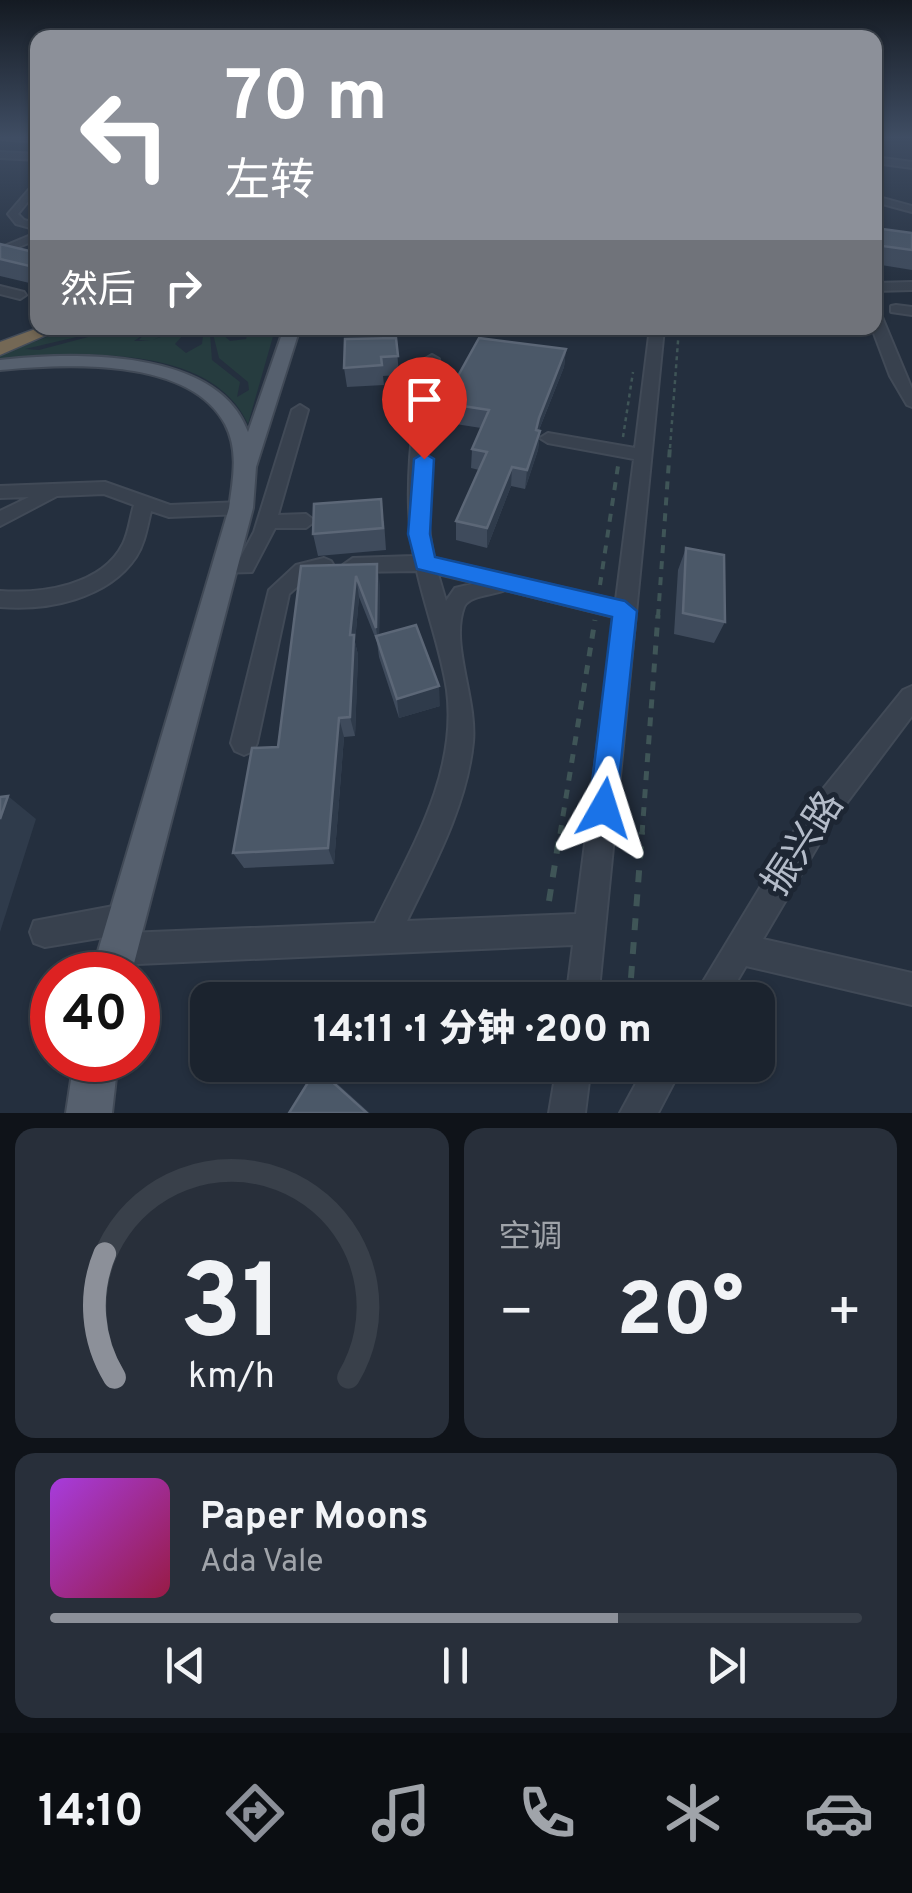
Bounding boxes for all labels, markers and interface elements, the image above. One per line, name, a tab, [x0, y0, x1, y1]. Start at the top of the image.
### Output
text: 70 m	[225, 56, 388, 145]
icon: left	[60, 70, 190, 200]
text: 左转	[225, 155, 315, 212]
icon: right	[156, 260, 211, 315]
text: 然后	[60, 268, 136, 317]
pin	[382, 357, 467, 460]
icon: arrive	[397, 372, 452, 427]
position arrow	[552, 756, 656, 860]
street label: 振兴路	[753, 784, 857, 906]
speed limit sign: 40	[30, 952, 160, 1082]
text: 14:11 · 1 分钟 · 200 m	[313, 1007, 652, 1056]
text: 空调	[499, 1219, 563, 1259]
text: 31	[180, 1243, 284, 1375]
text: 20°	[617, 1267, 744, 1362]
text: −	[499, 1280, 534, 1350]
text: +	[827, 1280, 862, 1350]
text: km/h	[188, 1355, 275, 1401]
text: Paper Moons	[200, 1494, 429, 1543]
text: Ada Vale	[200, 1543, 324, 1583]
icon: previous	[158, 1638, 213, 1693]
icon: pause	[428, 1638, 483, 1693]
icon: next	[699, 1638, 754, 1693]
icon: directions	[220, 1778, 290, 1848]
icon: music	[366, 1778, 436, 1848]
icon: phone	[512, 1778, 582, 1848]
icon: climate	[658, 1778, 728, 1848]
icon: car	[804, 1778, 874, 1848]
text: 14:10	[38, 1785, 144, 1842]

